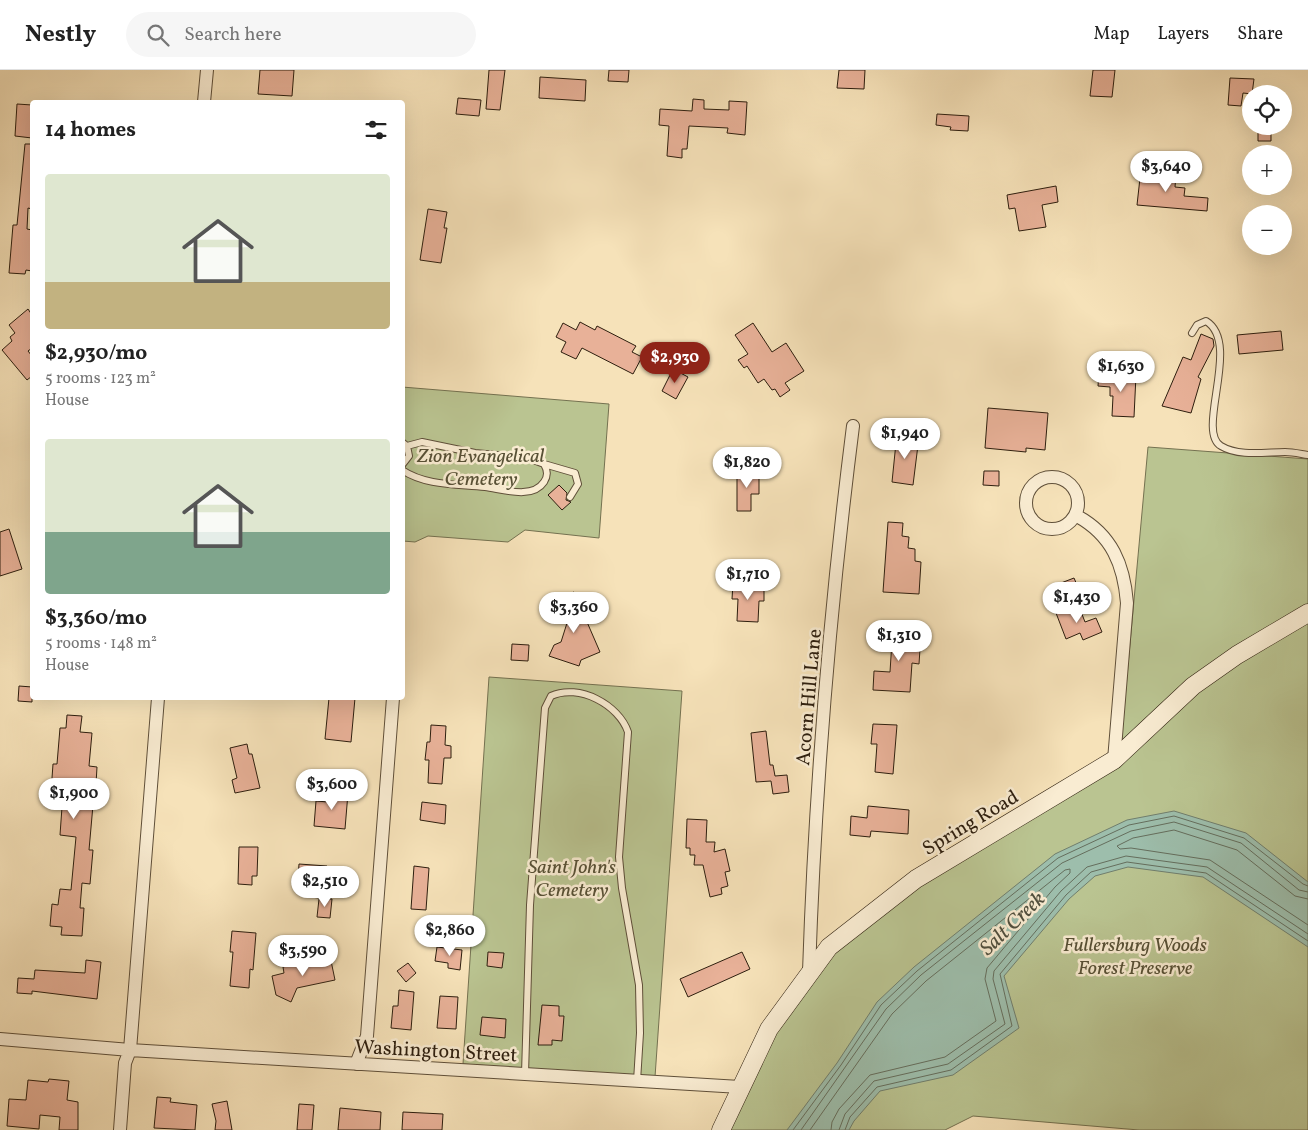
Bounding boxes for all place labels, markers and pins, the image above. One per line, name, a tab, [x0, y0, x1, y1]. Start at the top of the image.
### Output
pin: $3,640	[1125, 150, 1207, 193]
pin: $2,930	[634, 342, 716, 384]
pin: $1,630	[1080, 350, 1162, 393]
pin: $1,940	[864, 418, 946, 460]
pin: $1,820	[706, 446, 788, 489]
pin: $1,710	[707, 558, 789, 601]
pin: $1,430	[1036, 582, 1118, 624]
pin: $3,360	[533, 592, 615, 634]
pin: $1,310	[858, 620, 940, 662]
pin: $3,600	[291, 768, 373, 811]
pin: $1,900	[33, 778, 115, 820]
pin: $2,510	[284, 866, 366, 908]
pin: $2,860	[409, 914, 491, 957]
pin: $3,590	[262, 934, 344, 977]

